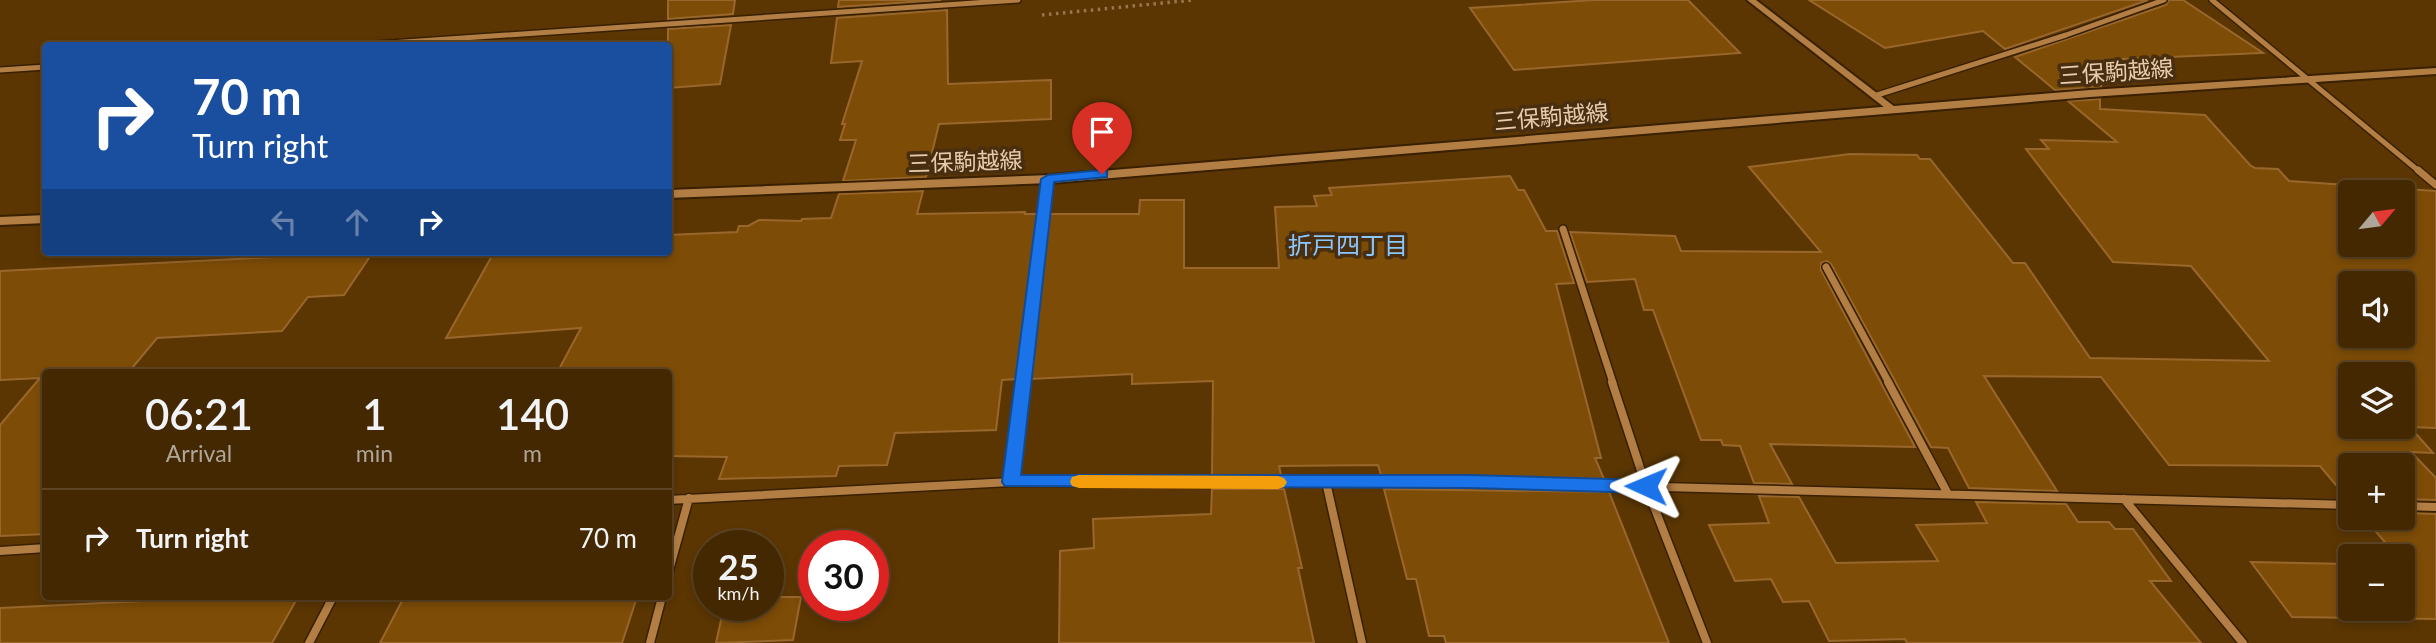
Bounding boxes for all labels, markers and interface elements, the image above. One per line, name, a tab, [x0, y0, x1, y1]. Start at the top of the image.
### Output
street label: 三保駒越線	[2058, 53, 2174, 89]
text: 70 m	[192, 67, 302, 125]
icon: right	[77, 70, 168, 161]
street label: 三保駒越線	[1492, 97, 1610, 135]
pin	[1072, 102, 1132, 174]
icon: arrive	[1083, 113, 1121, 151]
text: Turn right	[192, 126, 328, 165]
street label: 三保駒越線	[907, 145, 1023, 177]
north arrow	[2338, 180, 2415, 257]
map controls	[2338, 180, 2415, 621]
icon: left	[265, 203, 303, 241]
icon: ahead	[338, 203, 376, 241]
icon: right	[411, 203, 449, 241]
district label: 折戸四丁目	[1288, 230, 1408, 259]
button: sound	[2338, 271, 2415, 348]
button: layers	[2338, 362, 2415, 439]
text: 06:21	[145, 389, 253, 439]
text: 1	[362, 389, 387, 439]
text: 140	[496, 389, 569, 439]
text: Arrival	[166, 439, 232, 467]
text: min	[356, 439, 393, 467]
text: m	[523, 439, 542, 467]
position arrow	[1609, 449, 1683, 523]
button: +	[2338, 453, 2415, 530]
icon: right	[77, 519, 115, 557]
text: Turn right	[136, 522, 249, 554]
text: 70 m	[579, 522, 637, 554]
speed limit sign: 30	[798, 530, 889, 621]
button: −	[2338, 544, 2415, 621]
text: 25	[718, 545, 759, 587]
text: km/h	[717, 582, 760, 604]

